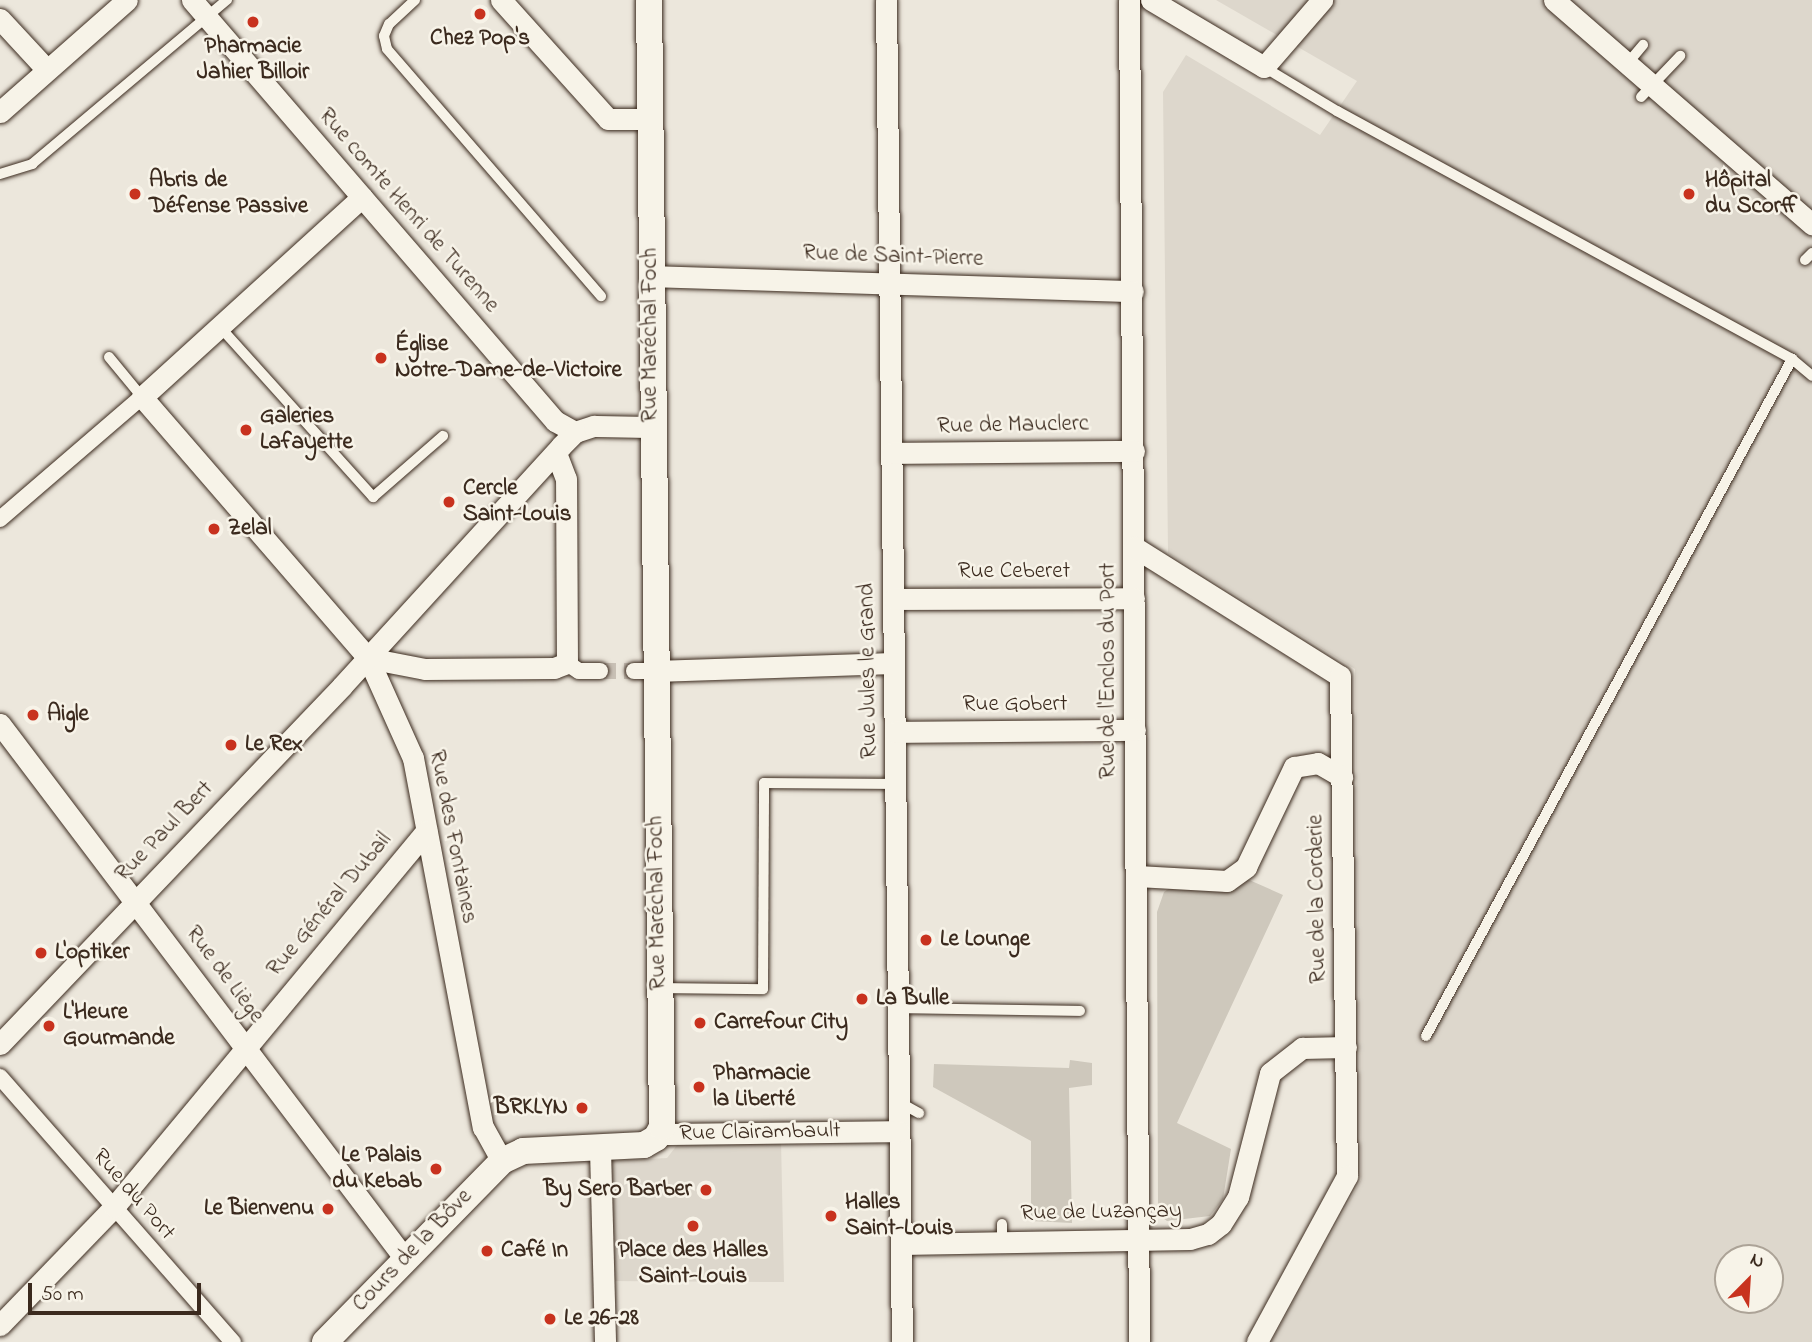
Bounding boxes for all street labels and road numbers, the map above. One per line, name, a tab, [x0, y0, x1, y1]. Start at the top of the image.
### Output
street label: Rue comte Henri de Turenne	[312, 103, 504, 319]
street label: Rue de Saint-Pierre	[802, 240, 984, 274]
street label: Rue Maréchal Foch	[637, 248, 665, 422]
street label: Rue de Mauclerc	[937, 411, 1089, 441]
street label: Rue Ceberet	[958, 558, 1070, 586]
street label: Rue de l'Enclos du Port	[1095, 563, 1123, 779]
street label: Rue Jules le Grand	[854, 583, 884, 759]
street label: Rue Gobert	[963, 691, 1067, 719]
street label: Rue des Fontaines	[422, 748, 482, 926]
street label: Rue Paul Bert	[110, 776, 220, 888]
street label: Rue de la Corderie	[1303, 814, 1333, 984]
street label: Rue Maréchal Foch	[643, 815, 673, 991]
street label: Rue Général Dubail	[262, 827, 398, 983]
street label: Rue de Liège	[179, 921, 269, 1029]
street label: Rue Clairambault	[679, 1118, 841, 1148]
street label: Rue du Port	[86, 1144, 180, 1246]
street label: Cours de la Bôve	[347, 1184, 479, 1318]
street label: Rue de Luzançay	[1020, 1198, 1182, 1228]

